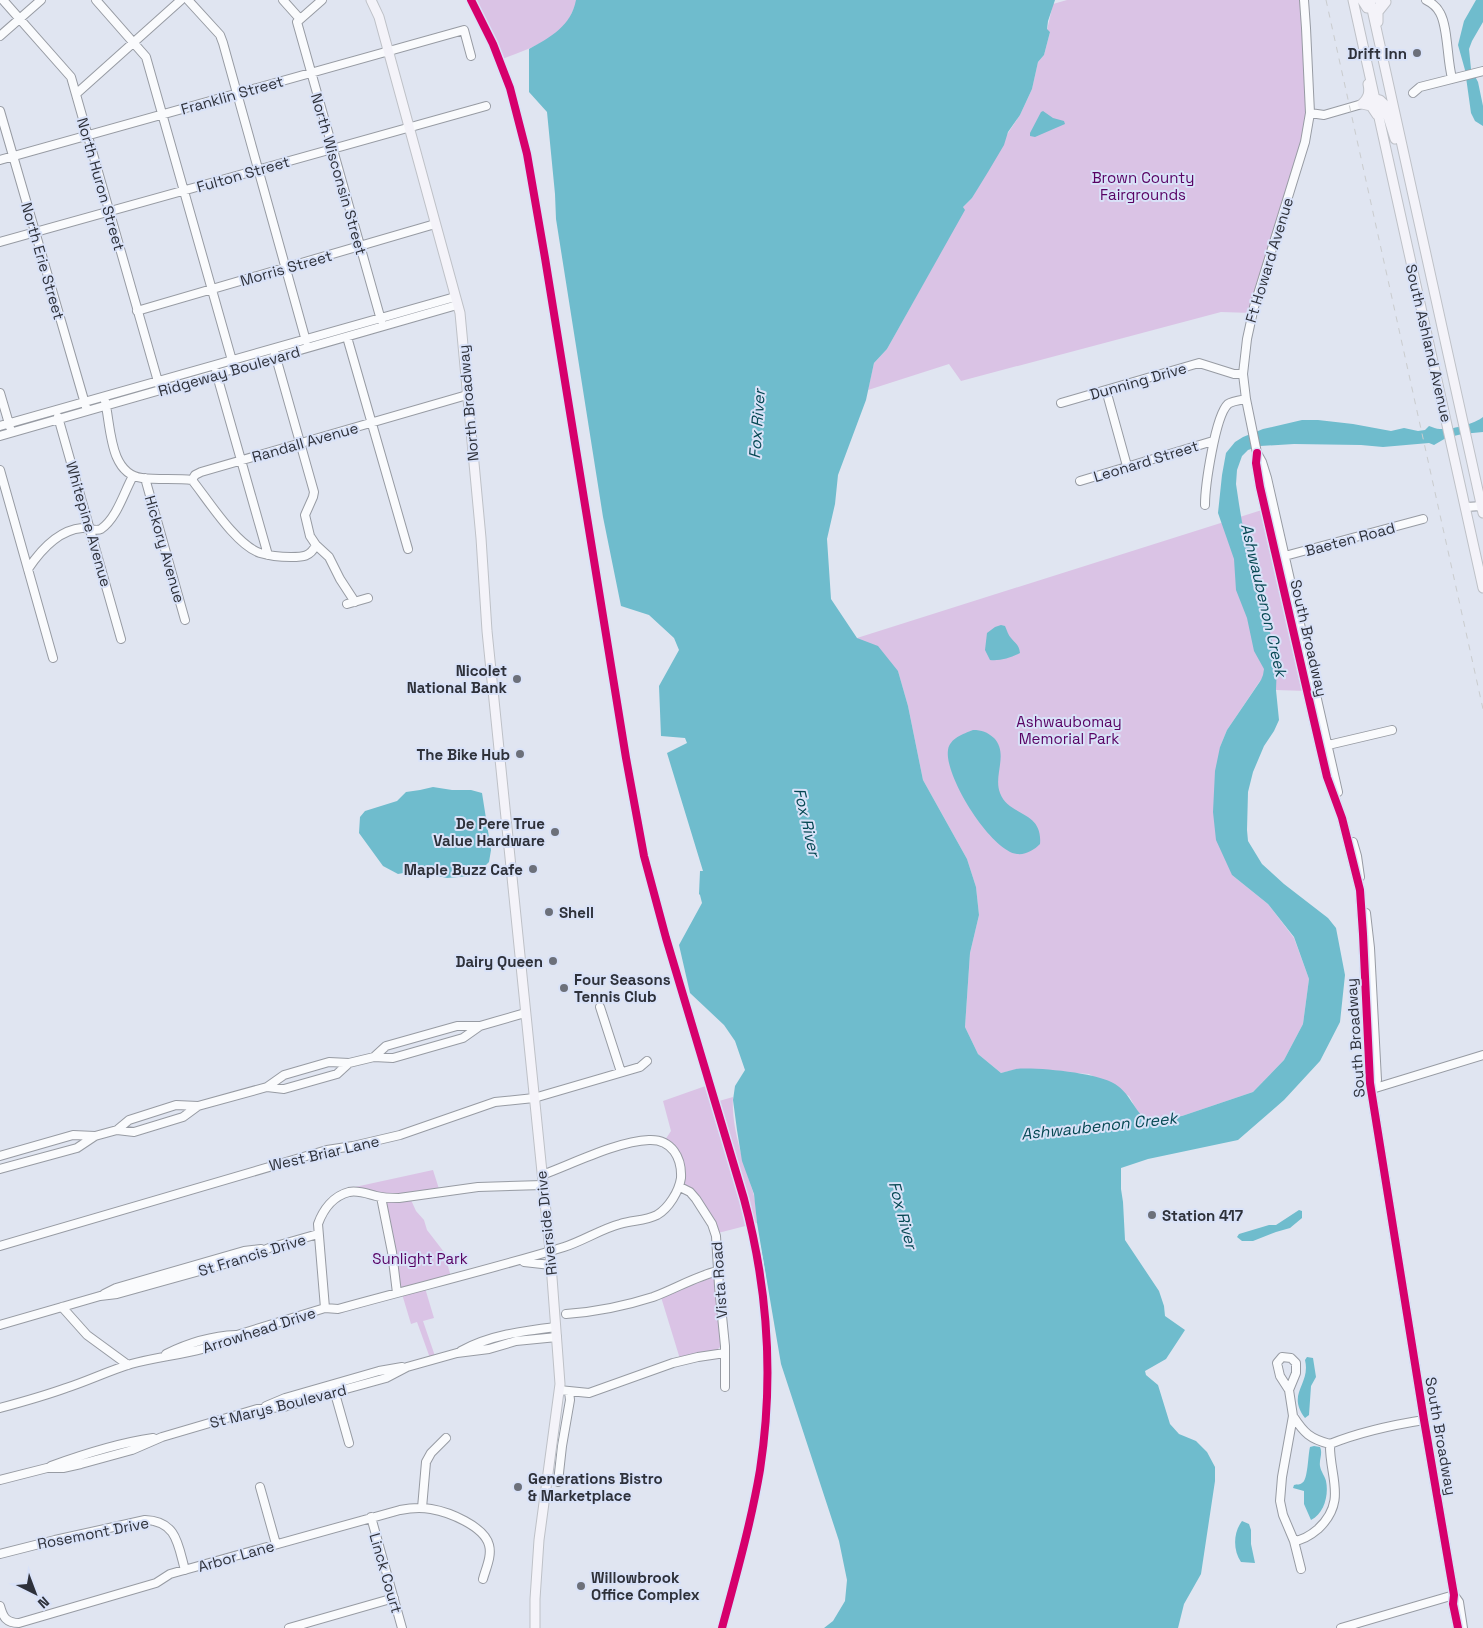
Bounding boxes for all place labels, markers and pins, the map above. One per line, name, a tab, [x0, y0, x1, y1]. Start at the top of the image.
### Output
place label: Drift Inn	[1348, 44, 1407, 63]
marker: Drift Inn	[1411, 47, 1423, 59]
place label: Nicolet National Bank	[407, 661, 508, 697]
marker: Nicolet National Bank	[511, 673, 523, 685]
place label: The Bike Hub	[416, 745, 510, 764]
marker: The Bike Hub	[514, 748, 526, 760]
place label: De Pere True Value Hardware	[433, 814, 545, 850]
marker: De Pere True Value Hardware	[549, 826, 561, 838]
place label: Maple Buzz Cafe	[404, 860, 523, 879]
marker: Maple Buzz Cafe	[527, 863, 539, 875]
place label: Shell	[559, 903, 594, 922]
marker: Shell	[543, 906, 555, 918]
place label: Dairy Queen	[455, 952, 543, 971]
marker: Dairy Queen	[547, 955, 559, 967]
place label: Four Seasons Tennis Club	[574, 970, 671, 1006]
marker: Four Seasons Tennis Club	[558, 982, 570, 994]
place label: Station 417	[1162, 1206, 1243, 1225]
marker: Station 417	[1146, 1209, 1158, 1221]
place label: Generations Bistro & Marketplace	[528, 1469, 663, 1505]
marker: Generations Bistro & Marketplace	[512, 1481, 524, 1493]
place label: Willowbrook Office Complex	[591, 1568, 700, 1604]
marker: Willowbrook Office Complex	[575, 1580, 587, 1592]

